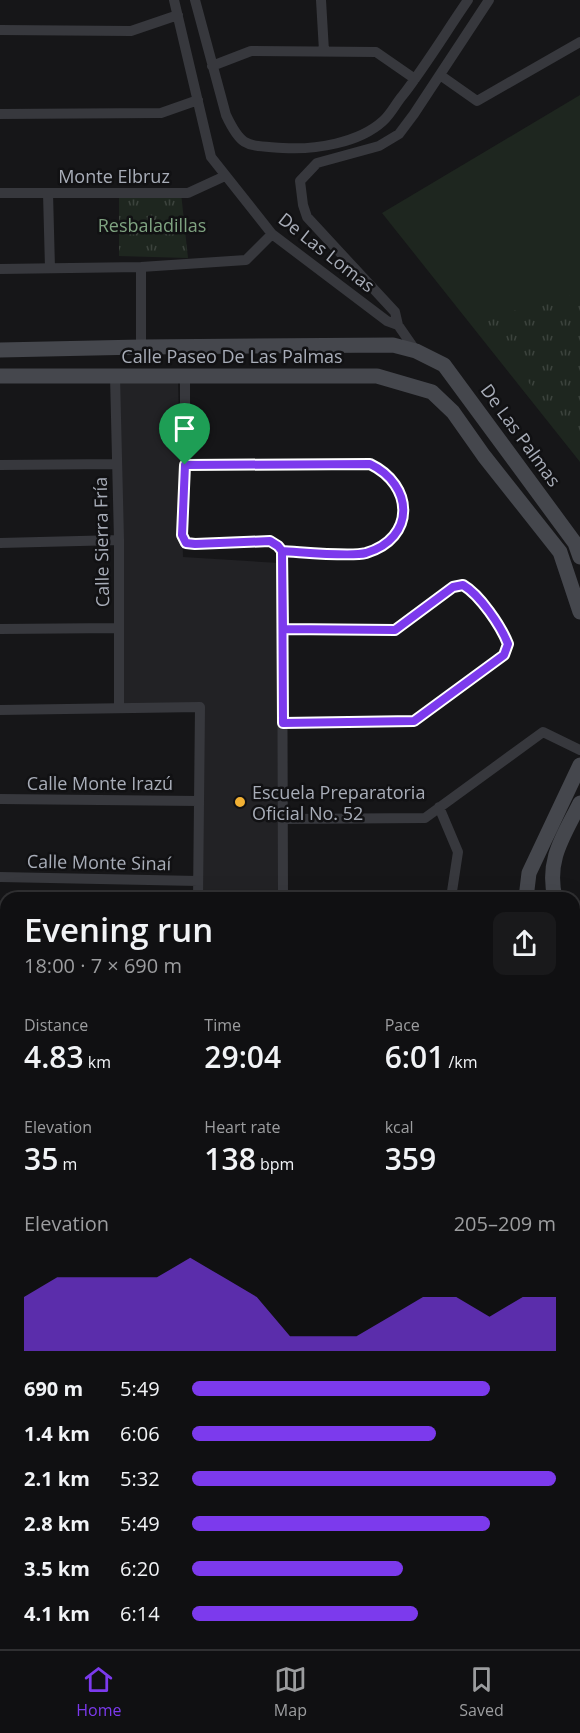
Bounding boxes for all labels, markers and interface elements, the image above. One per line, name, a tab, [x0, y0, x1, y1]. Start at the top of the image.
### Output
street label: Monte Elbruz	[58, 164, 170, 188]
street label: De Las Lomas	[274, 207, 380, 297]
park label: Resbaladillas	[98, 213, 206, 237]
street label: Calle Paseo De Las Palmas	[121, 344, 343, 368]
street label: De Las Palmas	[476, 379, 566, 491]
pin	[159, 403, 210, 465]
icon: arrive	[168, 412, 201, 445]
street label: Calle Sierra Fría	[88, 477, 114, 607]
street label: Calle Monte Irazú	[27, 771, 173, 795]
place label: Escuela Preparatoria Oficial No. 52	[252, 780, 425, 825]
marker: Escuela Preparatoria Oficial No. 52	[233, 795, 247, 809]
street label: Calle Monte Sinaí	[27, 849, 172, 875]
text: Evening run	[24, 907, 213, 952]
button: share	[493, 912, 556, 975]
text: 18:00 · 7 × 690 m	[24, 952, 182, 979]
text: Distance	[24, 1014, 88, 1036]
text: Time	[204, 1014, 241, 1036]
text: Pace	[385, 1014, 420, 1036]
text: 4.83	[24, 1036, 84, 1077]
text: 29:04	[204, 1036, 281, 1077]
text: 6:01	[385, 1036, 444, 1077]
text: km	[84, 1051, 111, 1073]
text: /km	[444, 1051, 478, 1073]
text: Elevation	[24, 1116, 92, 1138]
text: Heart rate	[204, 1116, 281, 1138]
text: kcal	[385, 1116, 414, 1138]
text: 35	[24, 1138, 58, 1179]
text: 138	[204, 1138, 256, 1179]
text: 359	[385, 1138, 436, 1179]
text: m	[58, 1153, 77, 1175]
text: bpm	[256, 1153, 294, 1175]
text: Elevation	[24, 1210, 109, 1237]
text: 205–209 m	[454, 1210, 556, 1237]
text: 690 m	[24, 1375, 83, 1402]
text: 5:49	[120, 1375, 160, 1402]
text: 1.4 km	[24, 1420, 90, 1447]
text: 6:06	[120, 1420, 160, 1447]
text: 2.1 km	[24, 1465, 90, 1492]
text: 5:32	[120, 1465, 160, 1492]
text: 2.8 km	[24, 1510, 90, 1537]
text: 5:49	[120, 1510, 160, 1537]
text: 3.5 km	[24, 1555, 90, 1582]
text: 6:20	[120, 1555, 160, 1582]
text: 4.1 km	[24, 1600, 90, 1627]
text: 6:14	[120, 1600, 160, 1627]
tab: Home	[76, 1663, 121, 1721]
tab: Map	[274, 1663, 307, 1721]
tab: Saved	[459, 1663, 504, 1721]

